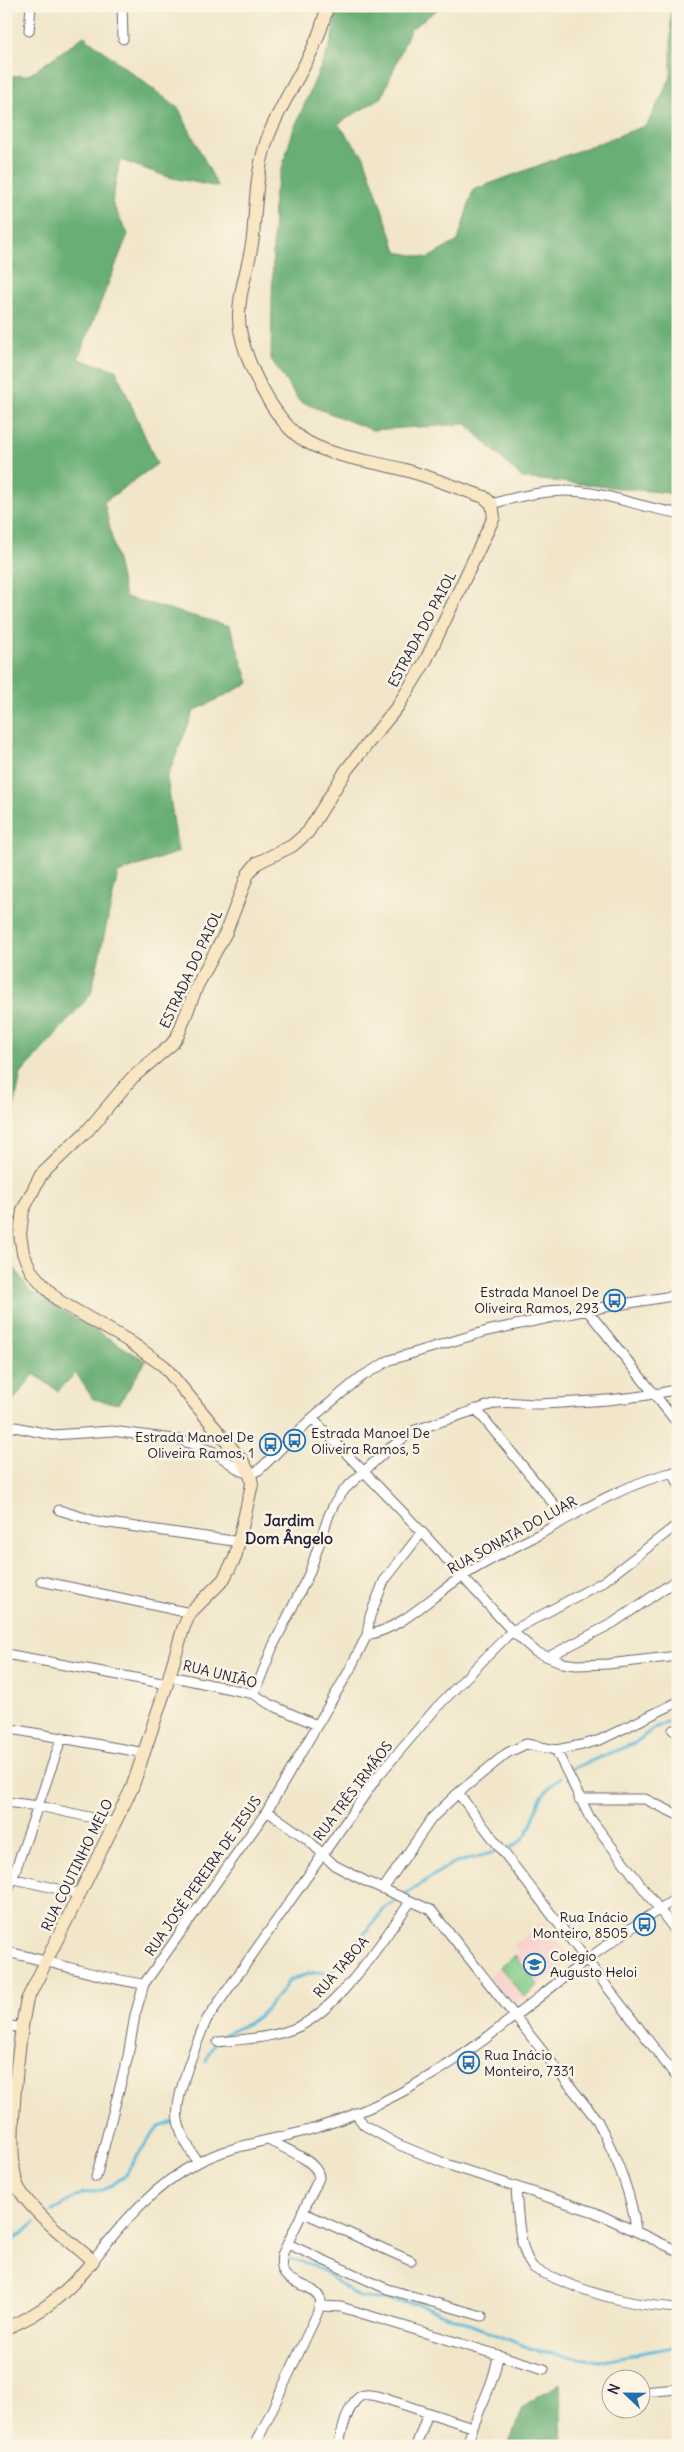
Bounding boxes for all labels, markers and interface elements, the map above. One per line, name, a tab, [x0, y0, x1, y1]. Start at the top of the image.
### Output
street label: ESTRADA DO PAIOL	[384, 568, 460, 690]
street label: ESTRADA DO PAIOL	[156, 906, 227, 1031]
place label: Estrada Manoel De Oliveira Ramos, 293	[474, 1283, 599, 1317]
bus stop icon: Estrada Manoel De Oliveira Ramos, 293	[603, 1288, 627, 1312]
place label: Estrada Manoel De Oliveira Ramos, 5	[311, 1424, 430, 1458]
place label: Estrada Manoel De Oliveira Ramos, 1	[135, 1428, 254, 1462]
bus stop icon: Estrada Manoel De Oliveira Ramos, 5	[283, 1429, 307, 1453]
bus stop icon: Estrada Manoel De Oliveira Ramos, 1	[258, 1433, 282, 1457]
street label: RUA SONATA DO LUAR	[444, 1492, 580, 1578]
district label: Jardim Dom Ângelo	[245, 1510, 333, 1549]
street label: RUA UNIÃO	[181, 1656, 259, 1692]
street label: RUA TRÊS IRMÃOS	[310, 1737, 396, 1844]
street label: RUA JOSÉ PEREIRA DE JESUS	[141, 1792, 265, 1960]
street label: RUA COUTINHO MELO	[37, 1796, 117, 1934]
place label: Rua Inácio Monteiro, 8505	[533, 1908, 628, 1942]
bus stop icon: Rua Inácio Monteiro, 8505	[632, 1913, 656, 1937]
street label: RUA TABOA	[309, 1933, 373, 2001]
place label: Colegio Augusto Heloi	[550, 1947, 637, 1981]
school or university icon: Colegio Augusto Heloi	[522, 1952, 546, 1976]
place label: Rua Inácio Monteiro, 7331	[484, 2046, 574, 2080]
bus stop icon: Rua Inácio Monteiro, 7331	[456, 2051, 480, 2075]
north arrow	[602, 2370, 652, 2420]
text: N	[604, 2381, 624, 2397]

